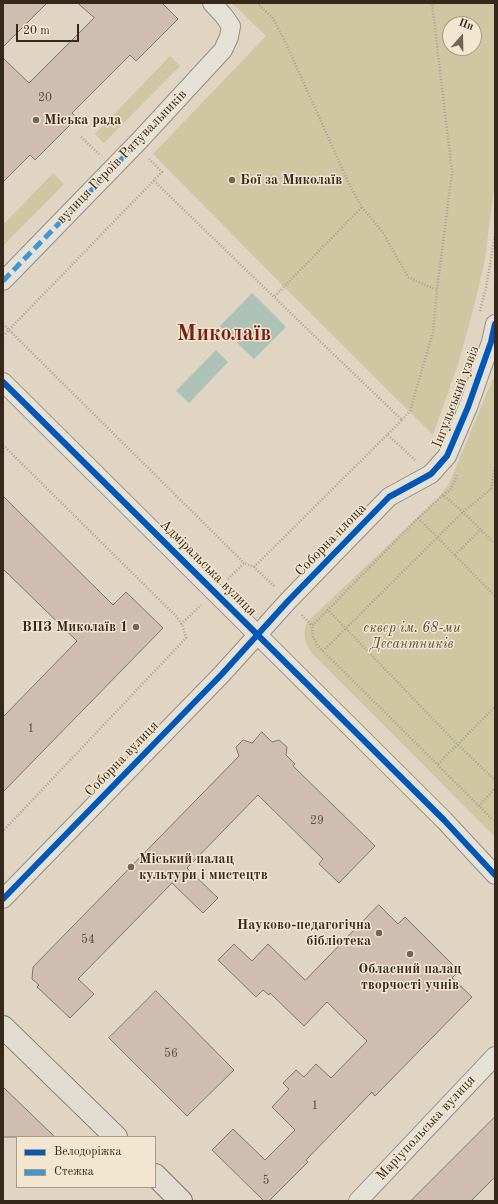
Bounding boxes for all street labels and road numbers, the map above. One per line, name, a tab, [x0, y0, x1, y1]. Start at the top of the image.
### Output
street label: вулиця Героїв Рятувальників	[53, 86, 191, 228]
street label: Інгульський узвіз	[429, 344, 483, 450]
street label: Соборна площа	[292, 500, 370, 580]
street label: Адміральська вулиця	[156, 516, 260, 620]
street label: Соборна вулиця	[82, 718, 162, 800]
street label: Маріупольська вулиця	[373, 1072, 479, 1184]

